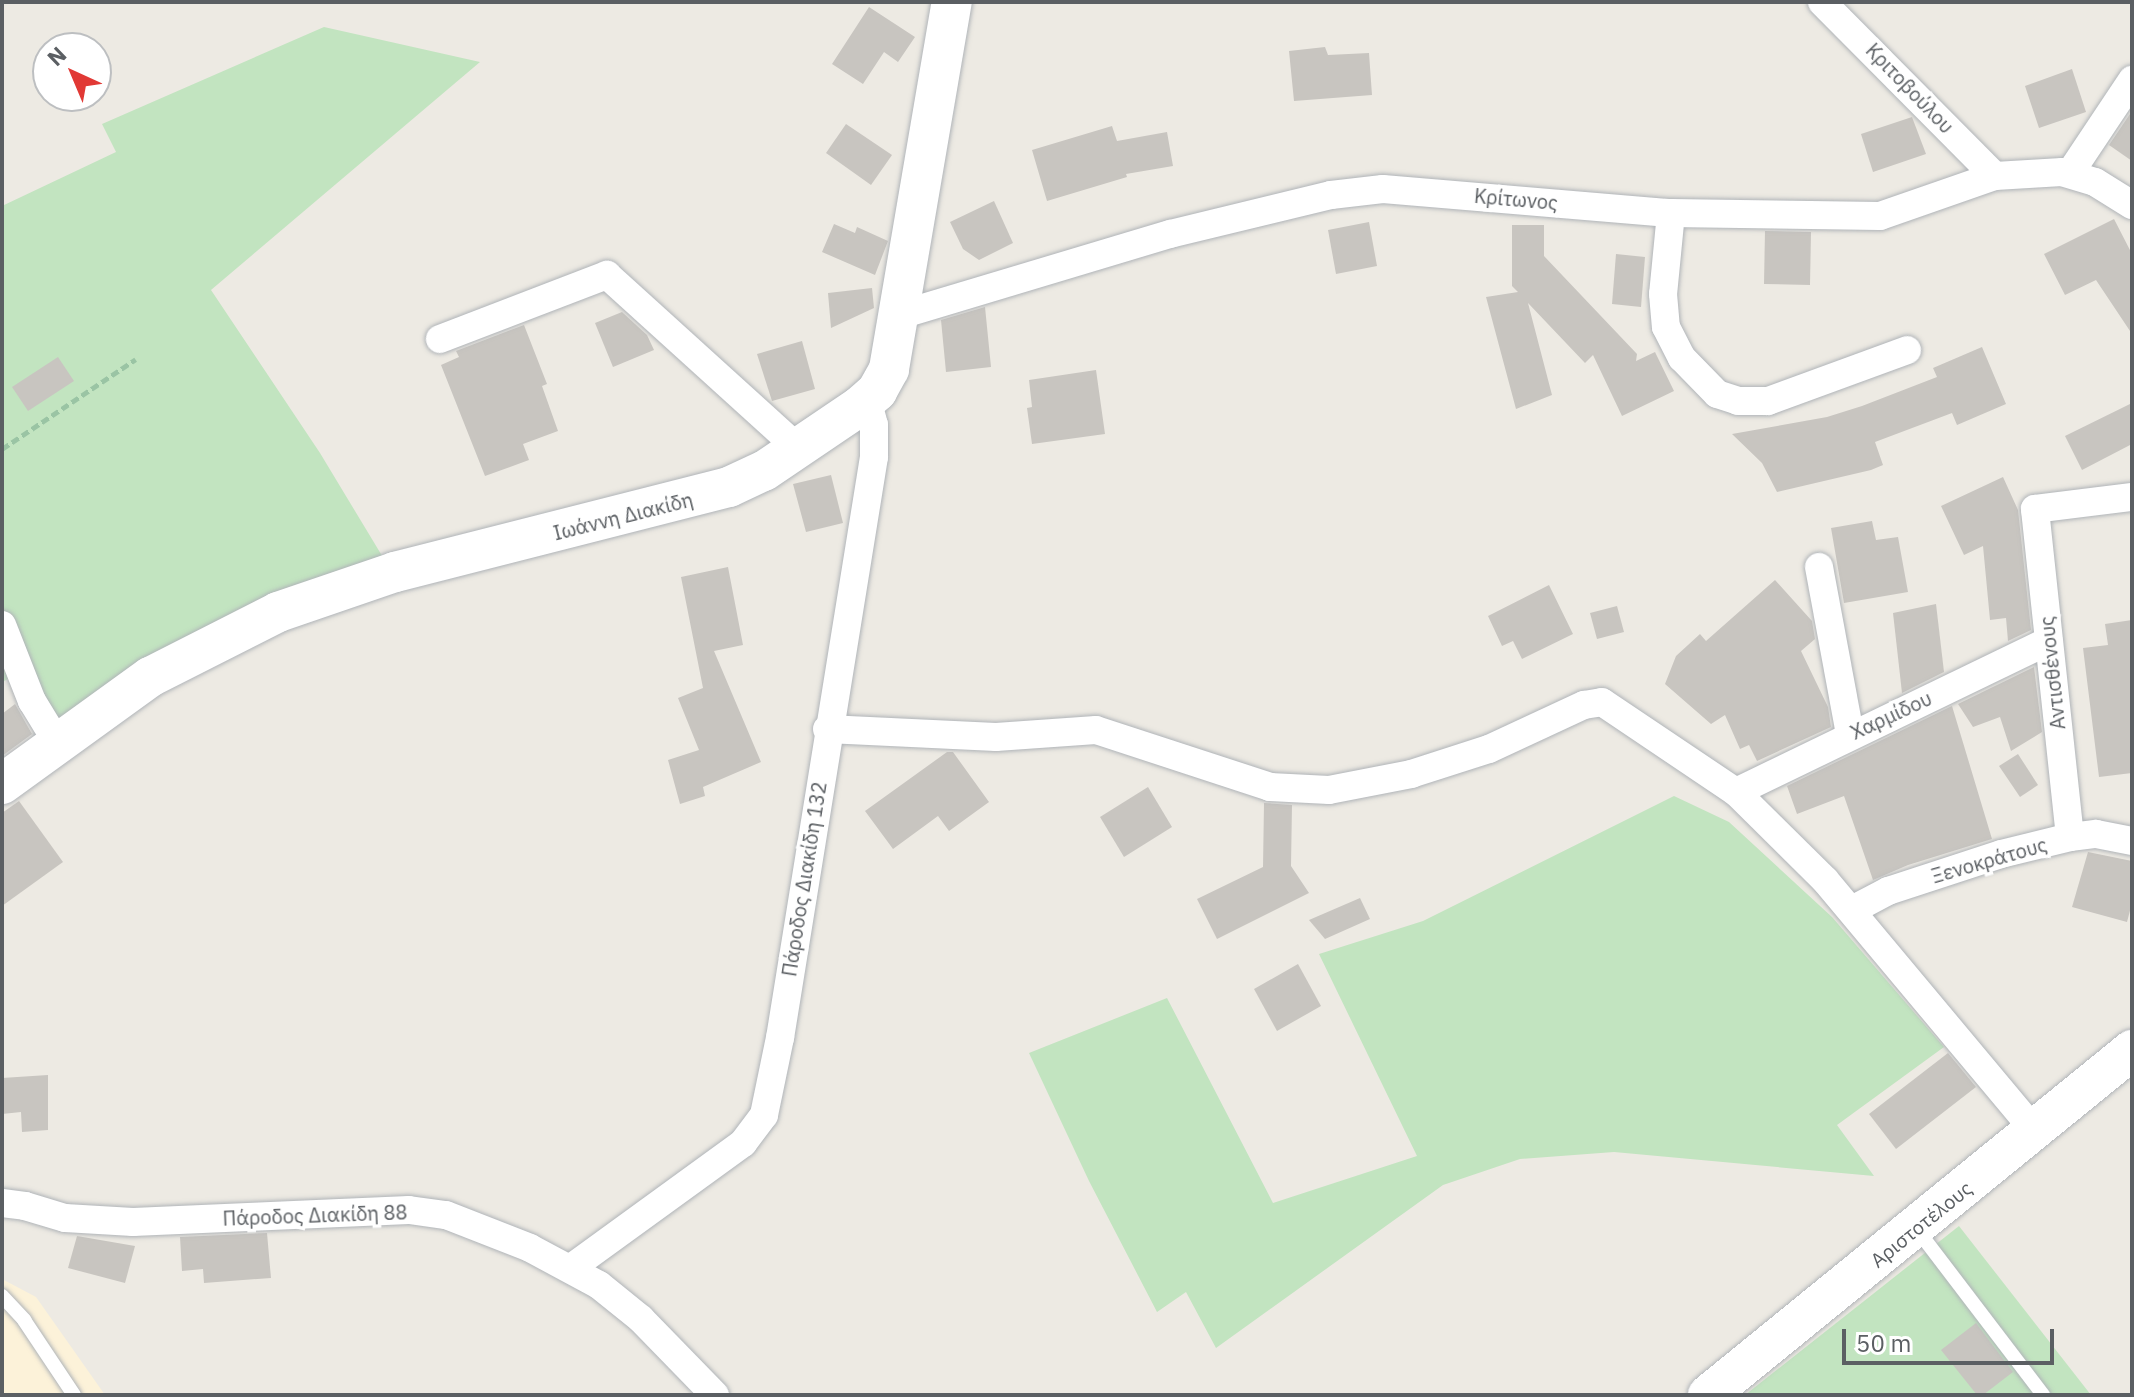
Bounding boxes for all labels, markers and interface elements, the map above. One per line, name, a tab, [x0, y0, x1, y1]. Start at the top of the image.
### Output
north arrow	[32, 32, 112, 112]
street label: Κριτοβούλου	[1861, 38, 1959, 138]
text: N	[41, 40, 72, 72]
street label: Κρίτωνος	[1473, 183, 1559, 215]
street label: Ιωάννη Διακίδη	[551, 487, 695, 545]
street label: Αντισθένους	[2034, 615, 2070, 731]
street label: Χαρμίδου	[1846, 686, 1936, 744]
street label: Πάροδος Διακίδη 132	[777, 780, 831, 978]
street label: Ξενοκράτους	[1928, 832, 2050, 888]
street label: Αριστοτέλους	[1865, 1176, 1977, 1272]
street label: Πάροδος Διακίδη 88	[222, 1200, 408, 1230]
scale bar	[1846, 1313, 2058, 1363]
text: 50 m	[1856, 1327, 1911, 1359]

